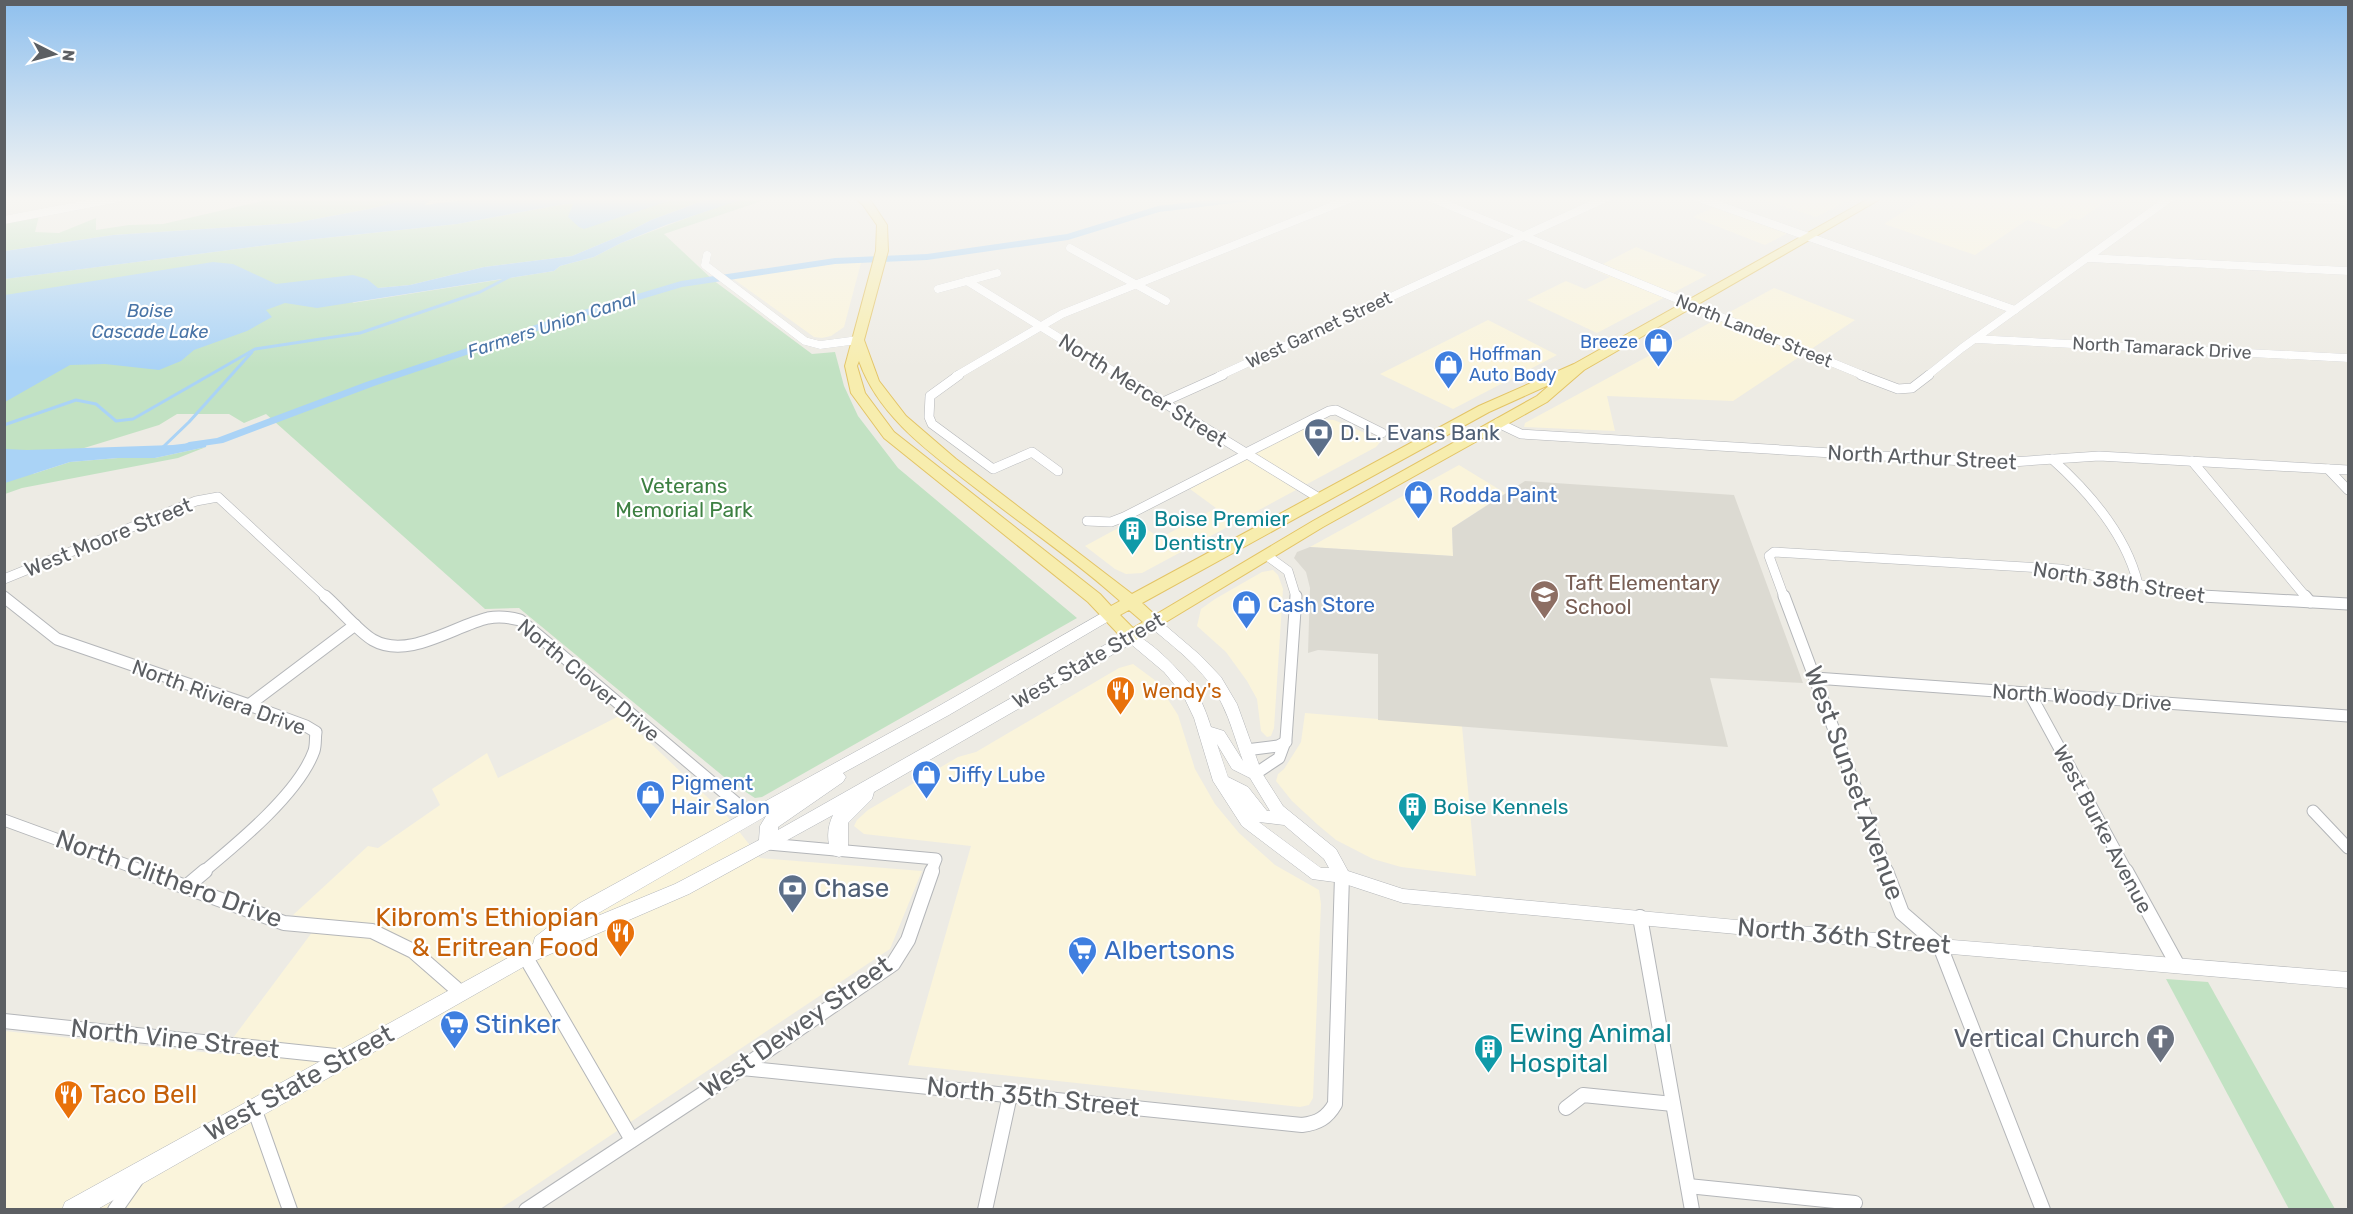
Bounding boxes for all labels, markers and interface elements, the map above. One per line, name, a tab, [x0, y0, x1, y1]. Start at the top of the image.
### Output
north arrow	[24, 24, 84, 84]
text: N	[58, 49, 78, 62]
water label: Farmers Union Canal	[465, 287, 640, 363]
street label: West Garnet Street	[1243, 287, 1395, 373]
street label: North Lander Street	[1673, 290, 1835, 372]
water label: Boise Cascade Lake	[92, 300, 208, 343]
shop icon: Breeze	[1643, 326, 1675, 368]
street label: North Mercer Street	[1054, 328, 1232, 452]
place label: Breeze	[1580, 331, 1638, 353]
street label: North Tamarack Drive	[2072, 332, 2252, 364]
place label: Hoffman Auto Body	[1469, 343, 1557, 386]
shop icon: Hoffman Auto Body	[1432, 348, 1464, 390]
bank icon: D. L. Evans Bank	[1303, 416, 1335, 458]
place label: D. L. Evans Bank	[1340, 420, 1500, 445]
street label: North Arthur Street	[1827, 440, 2017, 474]
park label: Veterans Memorial Park	[615, 473, 753, 522]
shop icon: Rodda Paint	[1402, 478, 1434, 520]
place label: Rodda Paint	[1439, 482, 1557, 507]
street label: West Moore Street	[21, 492, 195, 582]
place label: Boise Premier Dentistry	[1154, 506, 1289, 555]
building icon: Boise Premier Dentistry	[1117, 514, 1149, 556]
street label: North 38th Street	[2031, 556, 2207, 608]
place label: Taft Elementary School	[1565, 570, 1721, 619]
school or university icon: Taft Elementary School	[1528, 578, 1560, 620]
shop icon: Cash Store	[1231, 588, 1263, 630]
place label: Cash Store	[1268, 592, 1375, 617]
street label: West State Street	[1008, 606, 1168, 714]
street label: North Clover Drive	[513, 613, 665, 747]
street label: North Riviera Drive	[129, 654, 309, 740]
street label: West Sunset Avenue	[1797, 662, 1911, 904]
restaurant icon: Wendy's	[1105, 674, 1137, 716]
place label: Wendy's	[1142, 678, 1222, 703]
street label: North Woody Drive	[1991, 678, 2173, 716]
street label: West Burke Avenue	[2048, 741, 2158, 917]
shop icon: Jiffy Lube	[911, 758, 943, 800]
place label: Jiffy Lube	[948, 762, 1045, 787]
place label: Pigment Hair Salon	[671, 770, 770, 819]
shop icon: Pigment Hair Salon	[634, 778, 666, 820]
building icon: Boise Kennels	[1396, 790, 1428, 832]
place label: Boise Kennels	[1433, 794, 1569, 819]
street label: North Clithero Drive	[51, 824, 287, 934]
bank icon: Chase	[777, 872, 809, 914]
place label: Chase	[814, 873, 889, 904]
place label: Kibrom's Ethiopian & Eritrean Food	[375, 902, 599, 963]
street label: North 36th Street	[1736, 911, 1952, 961]
restaurant icon: Kibrom's Ethiopian & Eritrean Food	[604, 916, 636, 958]
supermarket icon: Albertsons	[1067, 934, 1099, 976]
place label: Albertsons	[1104, 935, 1235, 966]
street label: West Dewey Street	[694, 949, 898, 1105]
supermarket icon: Stinker	[438, 1008, 470, 1050]
place label: Stinker	[475, 1009, 561, 1040]
street label: North Vine Street	[69, 1013, 281, 1065]
street label: West State Street	[199, 1018, 399, 1148]
place label: Ewing Animal Hospital	[1509, 1018, 1672, 1079]
church icon: Vertical Church	[2145, 1022, 2177, 1064]
place label: Vertical Church	[1953, 1023, 2140, 1054]
building icon: Ewing Animal Hospital	[1472, 1032, 1504, 1074]
street label: North 35th Street	[925, 1070, 1141, 1124]
restaurant icon: Taco Bell	[53, 1078, 85, 1120]
place label: Taco Bell	[90, 1079, 197, 1110]

